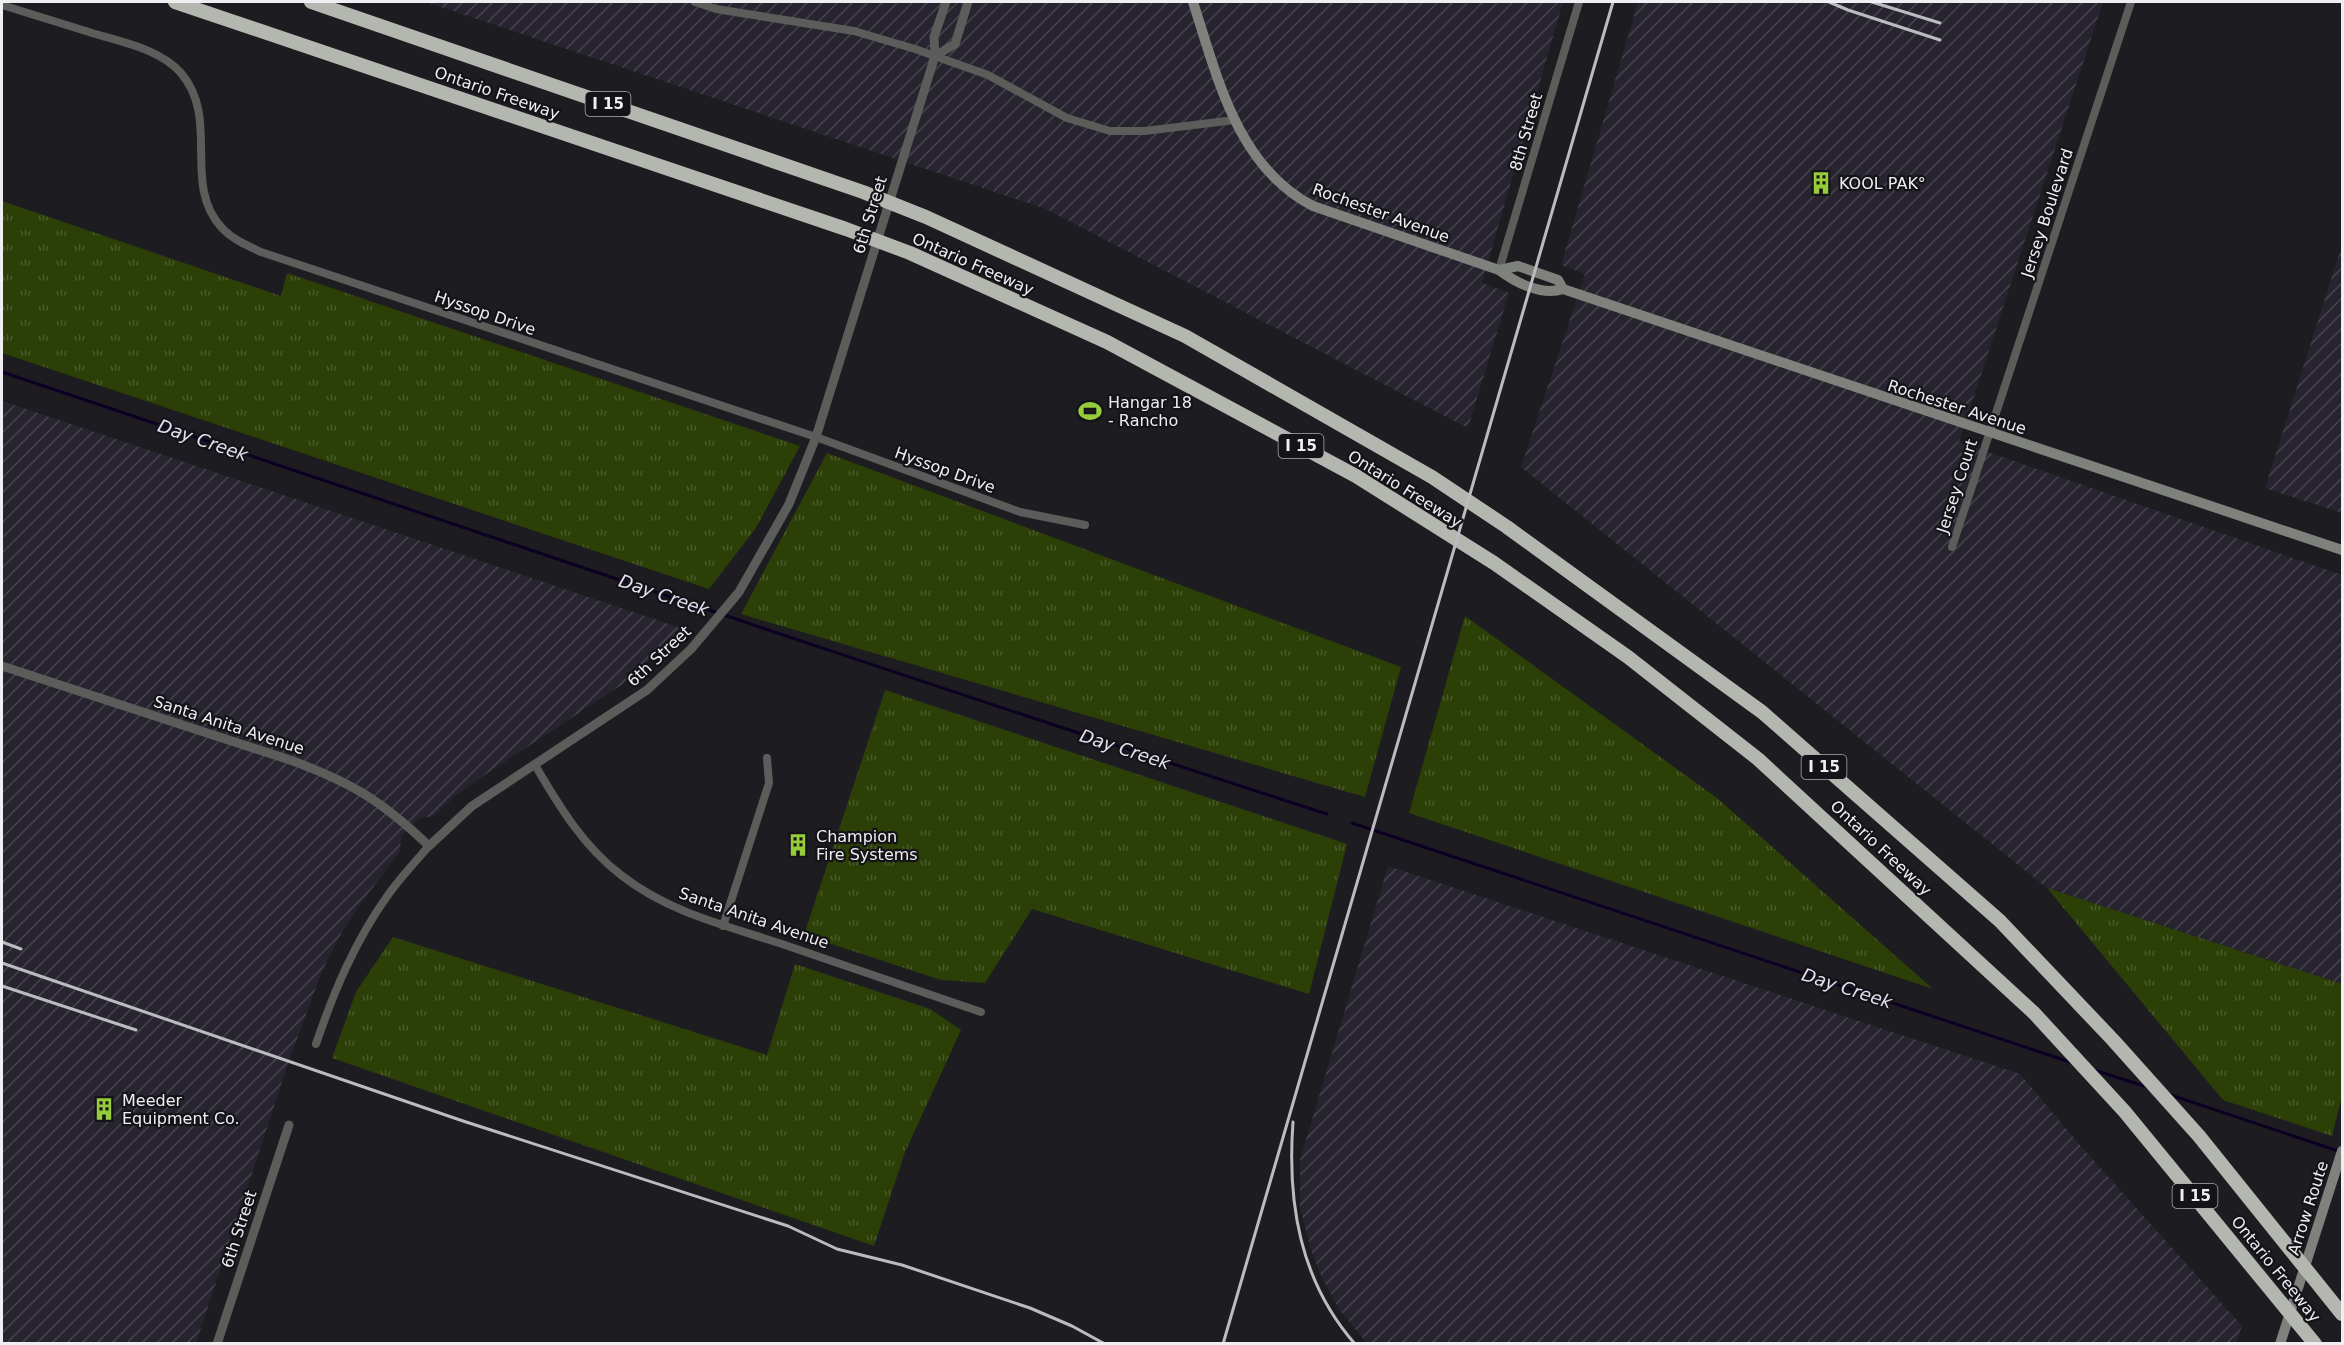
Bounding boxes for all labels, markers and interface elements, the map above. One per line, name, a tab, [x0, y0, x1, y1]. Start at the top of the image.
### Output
street label: Ontario Freeway	[432, 63, 562, 123]
street label: 8th Street	[1506, 91, 1546, 173]
road number: I 15	[586, 92, 630, 116]
street label: Jersey Boulevard	[2017, 146, 2077, 281]
building icon: KOOL PAK°	[1808, 170, 1834, 196]
street label: 6th Street	[849, 174, 891, 256]
place label: KOOL PAK°	[1839, 174, 1926, 193]
street label: Rochester Avenue	[1310, 179, 1452, 247]
street label: Ontario Freeway	[909, 229, 1037, 299]
street label: Hyssop Drive	[432, 287, 538, 339]
street label: Rochester Avenue	[1885, 376, 2029, 438]
place label: Hangar 18 - Rancho	[1108, 393, 1192, 430]
sports icon: Hangar 18 - Rancho	[1077, 398, 1103, 424]
water label: Day Creek	[155, 415, 252, 466]
road number: I 15	[1278, 434, 1324, 458]
street label: Jersey Court	[1933, 437, 1981, 536]
street label: Hyssop Drive	[892, 443, 998, 497]
street label: Ontario Freeway	[1344, 446, 1466, 532]
water label: Day Creek	[616, 570, 713, 621]
street label: 6th Street	[623, 622, 695, 690]
street label: Santa Anita Avenue	[151, 692, 307, 758]
water label: Day Creek	[1077, 725, 1174, 774]
road number: I 15	[1802, 755, 1846, 779]
street label: Ontario Freeway	[1827, 796, 1935, 900]
place label: Champion Fire Systems	[816, 827, 918, 864]
building icon: Champion Fire Systems	[785, 832, 811, 858]
street label: Santa Anita Avenue	[676, 883, 832, 953]
water label: Day Creek	[1799, 964, 1896, 1013]
place label: Meeder Equipment Co.	[122, 1091, 240, 1128]
building icon: Meeder Equipment Co.	[91, 1096, 117, 1122]
street label: Arrow Route	[2284, 1159, 2332, 1257]
road number: I 15	[2172, 1184, 2218, 1208]
street label: 6th Street	[218, 1188, 260, 1270]
street label: Ontario Freeway	[2227, 1212, 2325, 1326]

